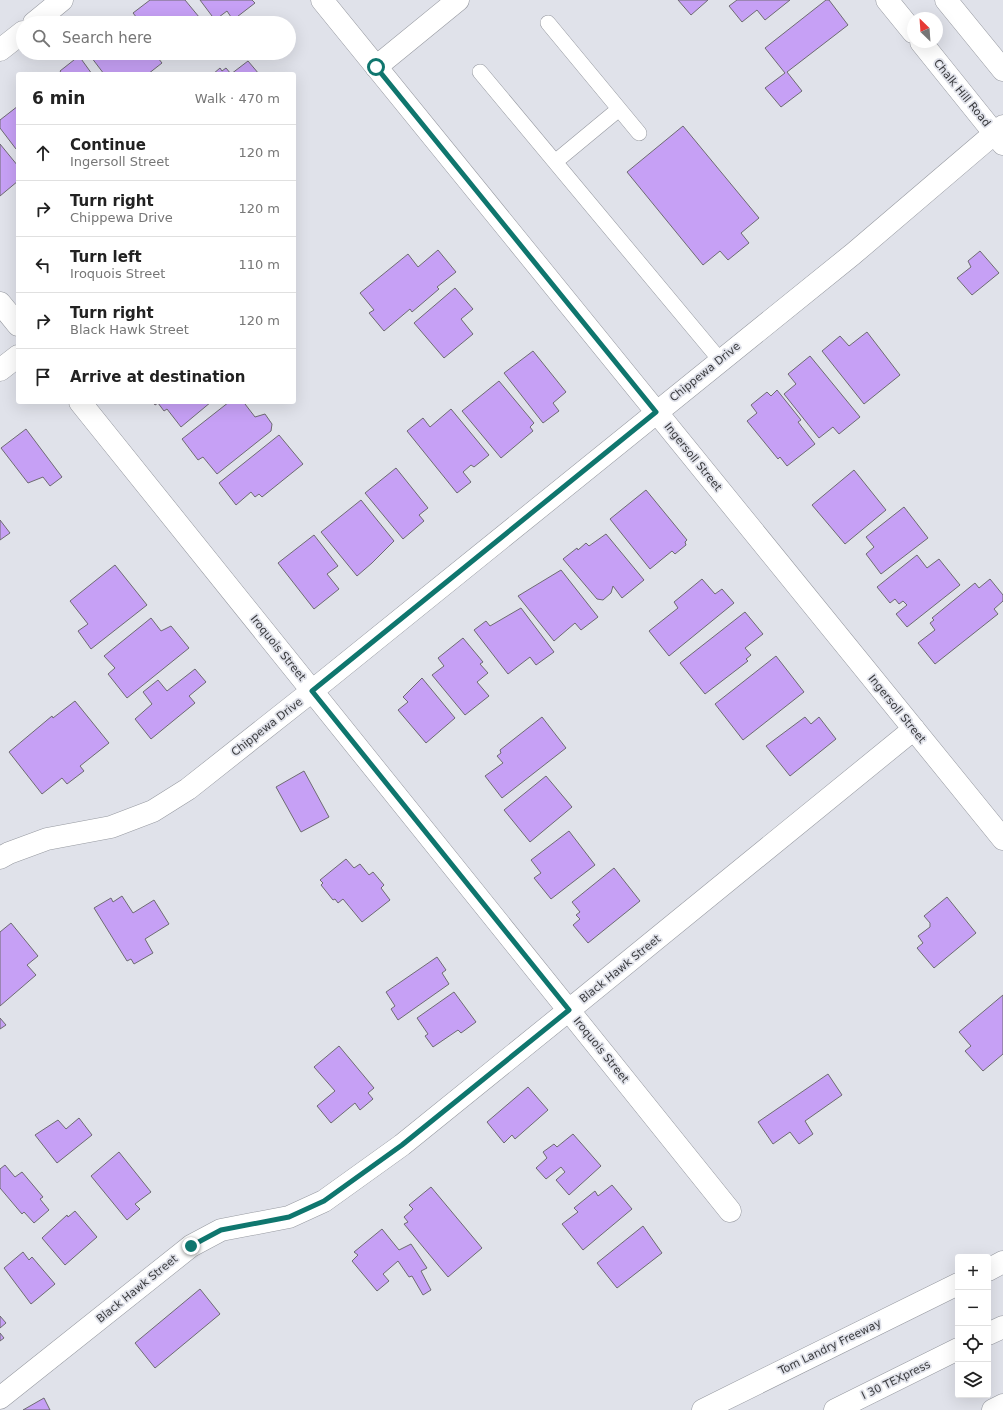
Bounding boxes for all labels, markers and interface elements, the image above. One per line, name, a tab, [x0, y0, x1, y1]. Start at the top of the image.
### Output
north arrow	[907, 12, 943, 48]
search box	[16, 16, 296, 60]
icon: search	[30, 27, 52, 49]
text: Search here	[62, 29, 152, 47]
street label: Chalk Hill Road	[931, 57, 993, 129]
route start	[367, 58, 385, 76]
text: 6 min	[32, 88, 85, 108]
text: Walk · 470 m	[195, 91, 280, 106]
text: Continue	[70, 136, 146, 154]
icon: ahead	[32, 142, 54, 164]
text: 120 m	[238, 145, 280, 160]
text: Ingersoll Street	[70, 154, 169, 169]
text: Turn right	[70, 192, 154, 210]
icon: right	[32, 198, 54, 220]
text: 120 m	[238, 201, 280, 216]
text: Chippewa Drive	[70, 210, 173, 225]
text: Turn left	[70, 248, 142, 266]
icon: left	[32, 254, 54, 276]
text: 110 m	[238, 257, 280, 272]
text: Iroquois Street	[70, 266, 165, 281]
text: Turn right	[70, 304, 154, 322]
icon: right	[32, 310, 54, 332]
text: 120 m	[238, 313, 280, 328]
text: Black Hawk Street	[70, 322, 189, 337]
street label: Chippewa Drive	[667, 339, 743, 404]
icon: arrive	[32, 366, 54, 388]
text: Arrive at destination	[70, 368, 245, 386]
street label: Ingersoll Street	[662, 420, 725, 494]
street label: Iroquois Street	[248, 613, 309, 684]
street label: Ingersoll Street	[866, 672, 929, 746]
street label: Chippewa Drive	[229, 695, 305, 759]
street label: Black Hawk Street	[577, 932, 664, 1006]
street label: Iroquois Street	[571, 1015, 632, 1086]
route end	[182, 1237, 200, 1255]
street label: Black Hawk Street	[94, 1252, 181, 1326]
map controls	[955, 1254, 991, 1398]
button: +	[955, 1254, 991, 1290]
button: −	[955, 1290, 991, 1326]
street label: Tom Landry Freeway	[776, 1316, 884, 1378]
button: locate	[955, 1326, 991, 1362]
street label: I 30 TEXpress	[859, 1358, 933, 1402]
button: layers	[955, 1362, 991, 1398]

